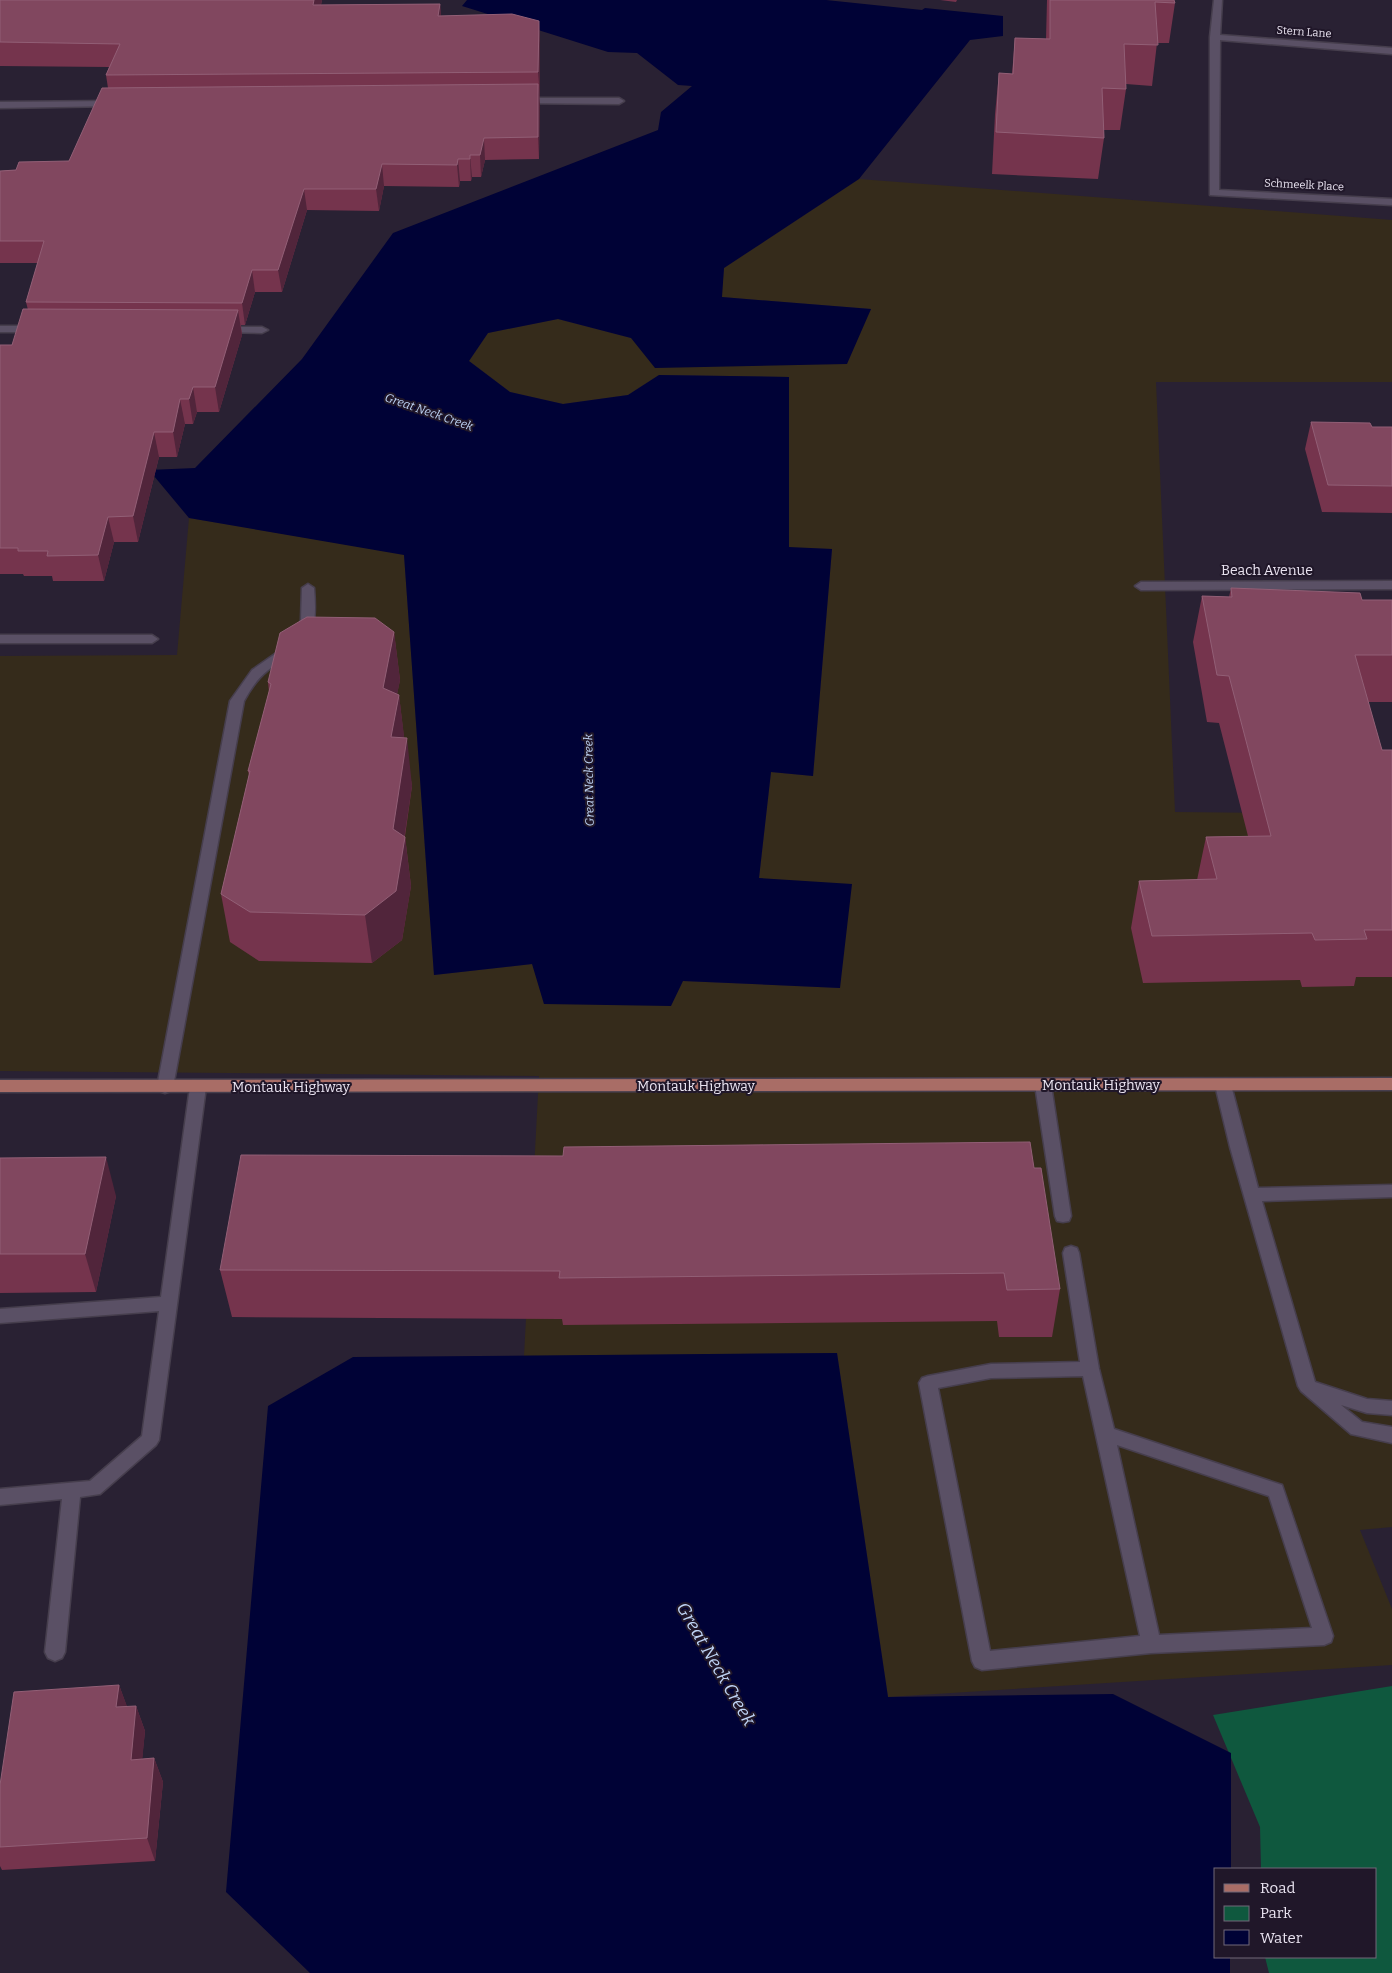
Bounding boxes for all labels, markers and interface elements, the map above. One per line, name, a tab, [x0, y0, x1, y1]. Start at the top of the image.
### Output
street label: Stern Lane	[1276, 24, 1332, 40]
street label: Schmeelk Place	[1264, 176, 1344, 194]
water label: Great Neck Creek	[383, 390, 476, 434]
street label: Beach Avenue	[1221, 562, 1313, 579]
water label: Great Neck Creek	[581, 733, 597, 826]
street label: Montauk Highway	[1042, 1077, 1161, 1094]
street label: Montauk Highway	[637, 1078, 756, 1095]
street label: Montauk Highway	[232, 1079, 351, 1096]
water label: Great Neck Creek	[672, 1598, 760, 1730]
legend	[1214, 1868, 1377, 1958]
text: Road	[1260, 1879, 1295, 1897]
text: Park	[1260, 1904, 1292, 1922]
text: Water	[1260, 1929, 1303, 1947]

